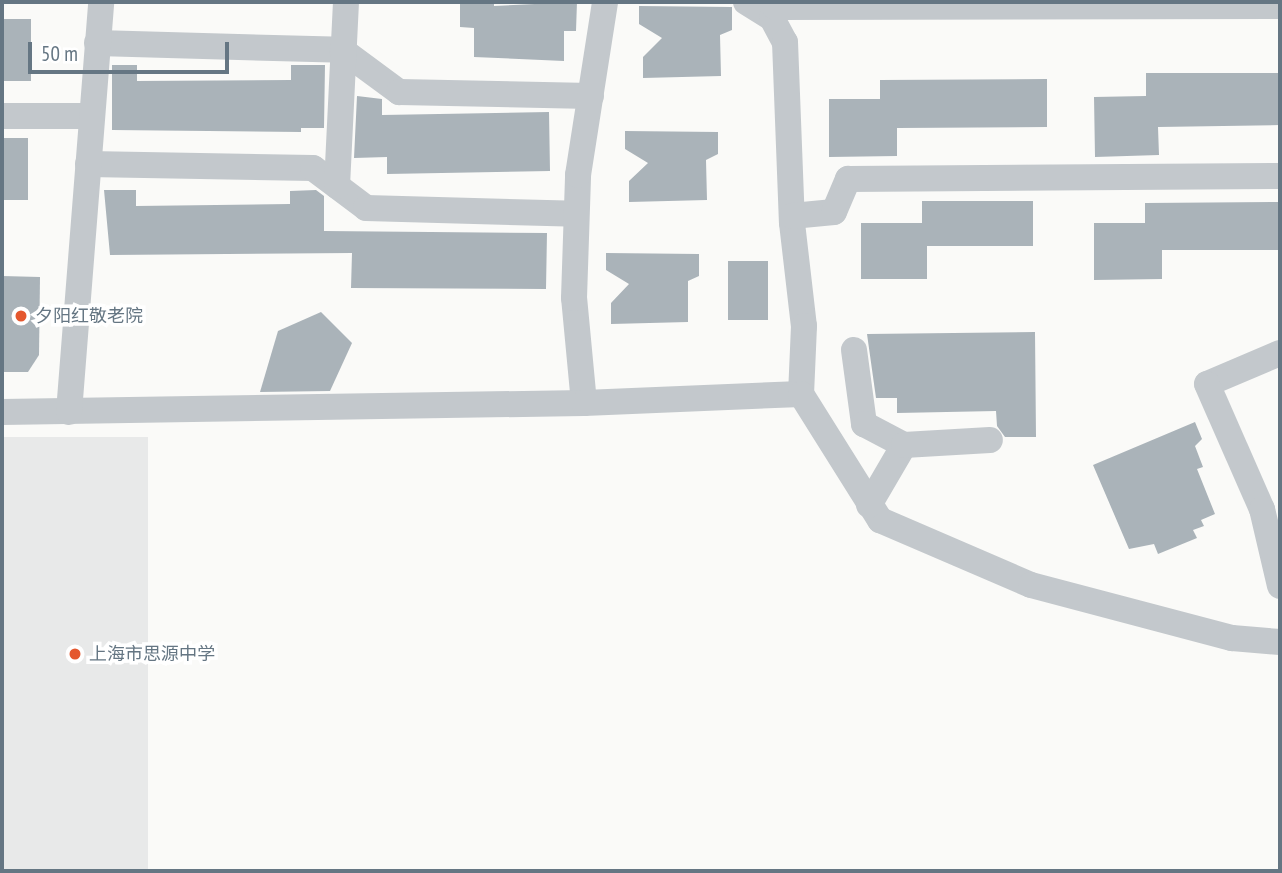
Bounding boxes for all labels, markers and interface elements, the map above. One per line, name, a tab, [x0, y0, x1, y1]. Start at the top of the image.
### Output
scale bar	[32, 28, 233, 72]
text: 50 m	[41, 40, 78, 67]
place label: 夕阳红敬老院	[35, 305, 143, 327]
marker: 夕阳红敬老院	[13, 308, 29, 324]
place label: 上海市思源中学	[89, 643, 215, 665]
marker: 上海市思源中学	[67, 646, 83, 662]

